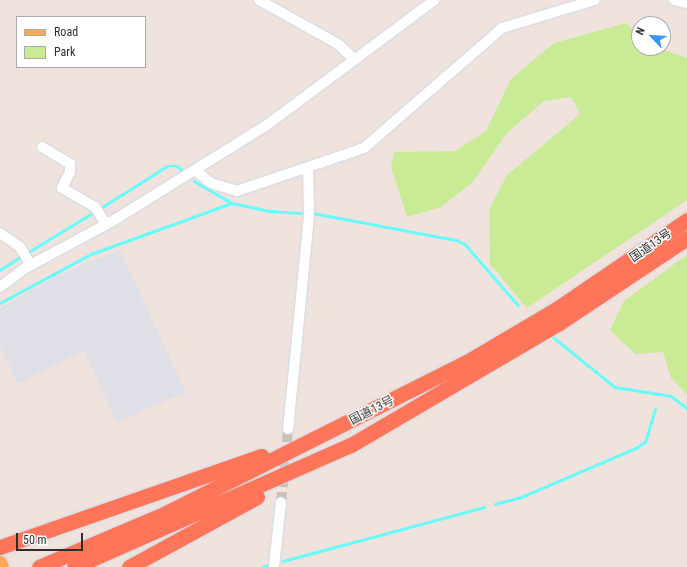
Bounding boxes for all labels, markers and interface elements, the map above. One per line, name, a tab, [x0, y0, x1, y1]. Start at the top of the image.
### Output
legend	[16, 16, 146, 68]
north arrow	[631, 16, 671, 56]
text: Road	[54, 25, 78, 39]
text: N	[633, 25, 648, 37]
text: Park	[54, 45, 75, 59]
street label: 国道13号	[627, 226, 675, 266]
street label: 国道13号	[347, 394, 397, 428]
scale bar	[18, 525, 85, 551]
text: 50 m	[23, 533, 47, 547]

